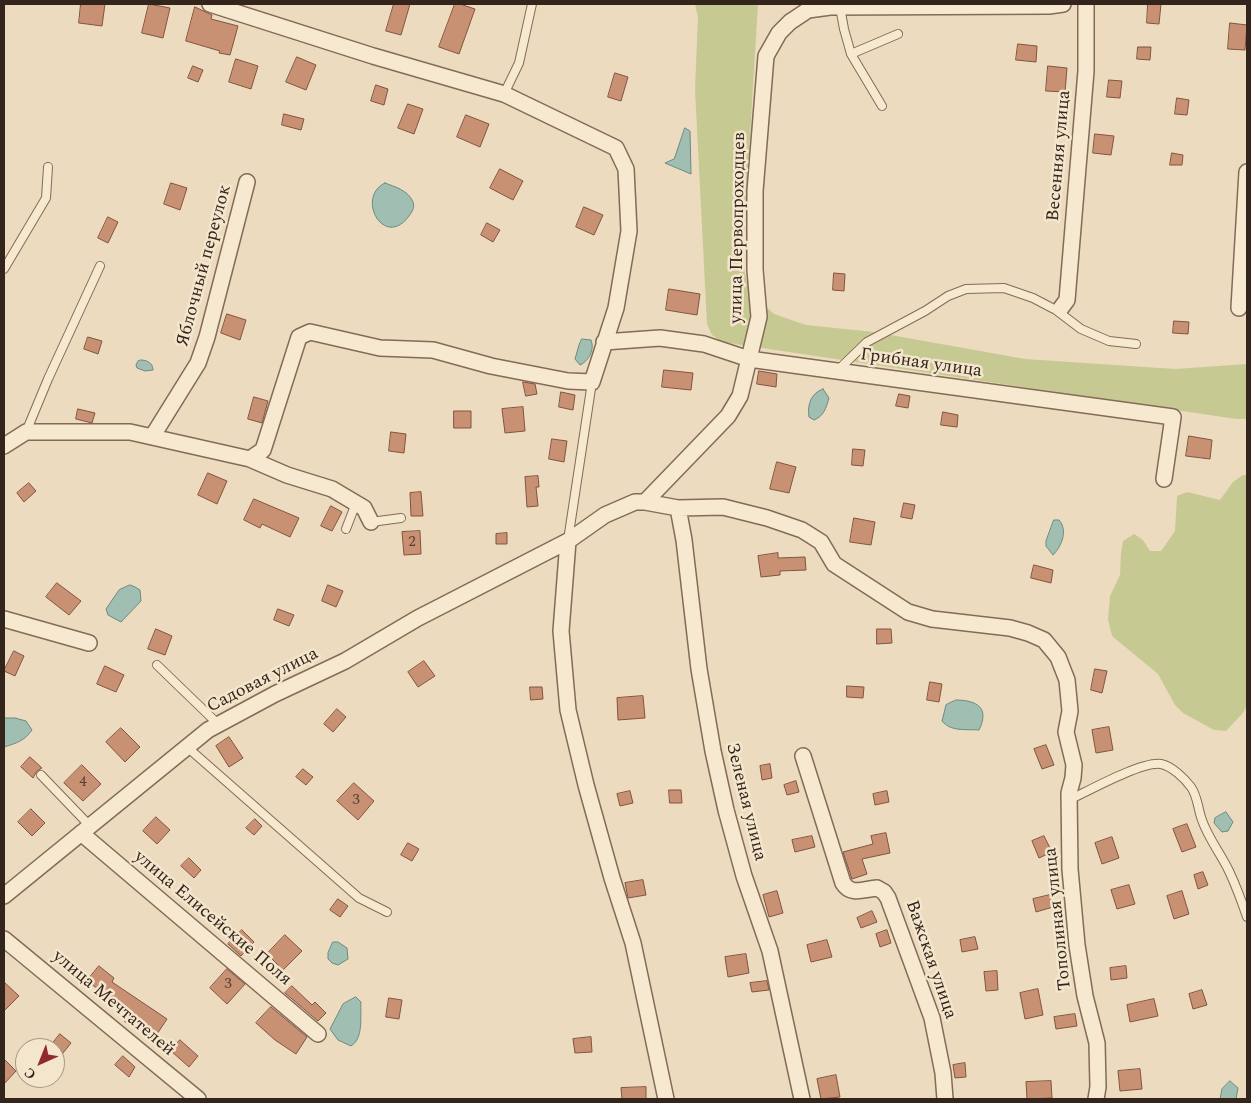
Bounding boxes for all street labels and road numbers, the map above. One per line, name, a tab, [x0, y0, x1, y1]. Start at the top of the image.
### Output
street label: Весенняя улица	[1044, 89, 1076, 223]
street label: улица Первопроходцев	[727, 132, 751, 324]
street label: Яблочный переулок	[173, 183, 237, 349]
street label: Грибная улица	[859, 345, 983, 383]
street label: Садовая улица	[204, 644, 322, 718]
street label: Зеленая улица	[720, 741, 770, 863]
street label: Тополиная улица	[1041, 846, 1077, 992]
street label: улица Елисейские Поля	[129, 847, 295, 991]
street label: Важская улица	[900, 898, 960, 1022]
street label: улица Мечтателей	[47, 946, 179, 1062]

